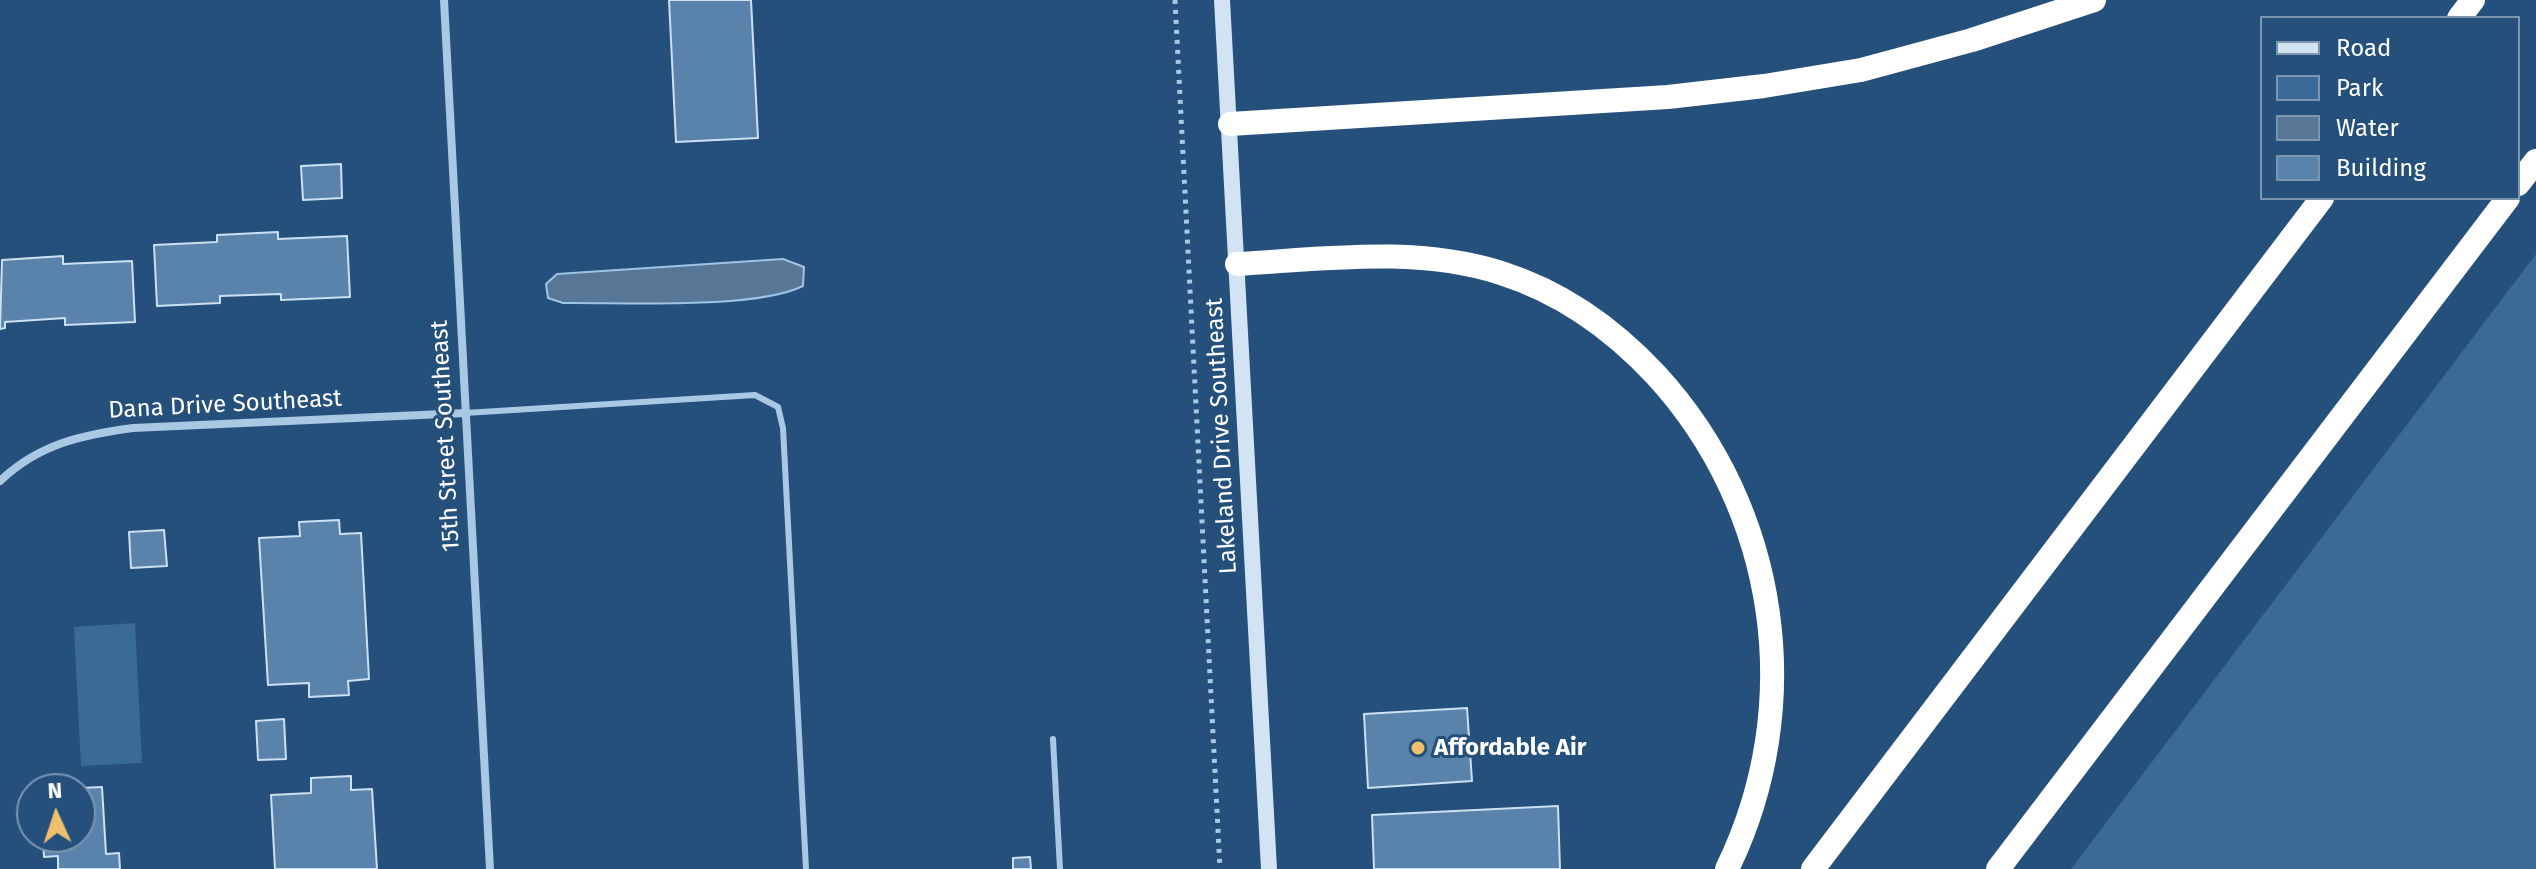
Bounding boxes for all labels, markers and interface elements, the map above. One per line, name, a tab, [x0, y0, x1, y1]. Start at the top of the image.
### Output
legend	[2260, 16, 2520, 200]
text: Road	[2336, 34, 2391, 62]
text: Park	[2336, 74, 2383, 102]
text: Water	[2336, 114, 2399, 142]
text: Building	[2336, 154, 2426, 182]
street label: Lakeland Drive Southeast	[1200, 297, 1244, 575]
street label: 15th Street Southeast	[426, 319, 466, 553]
street label: Dana Drive Southeast	[108, 385, 342, 425]
place label: Affordable Air	[1434, 734, 1586, 762]
marker: Affordable Air	[1409, 739, 1427, 757]
north arrow	[16, 773, 96, 853]
text: N	[47, 777, 63, 804]

